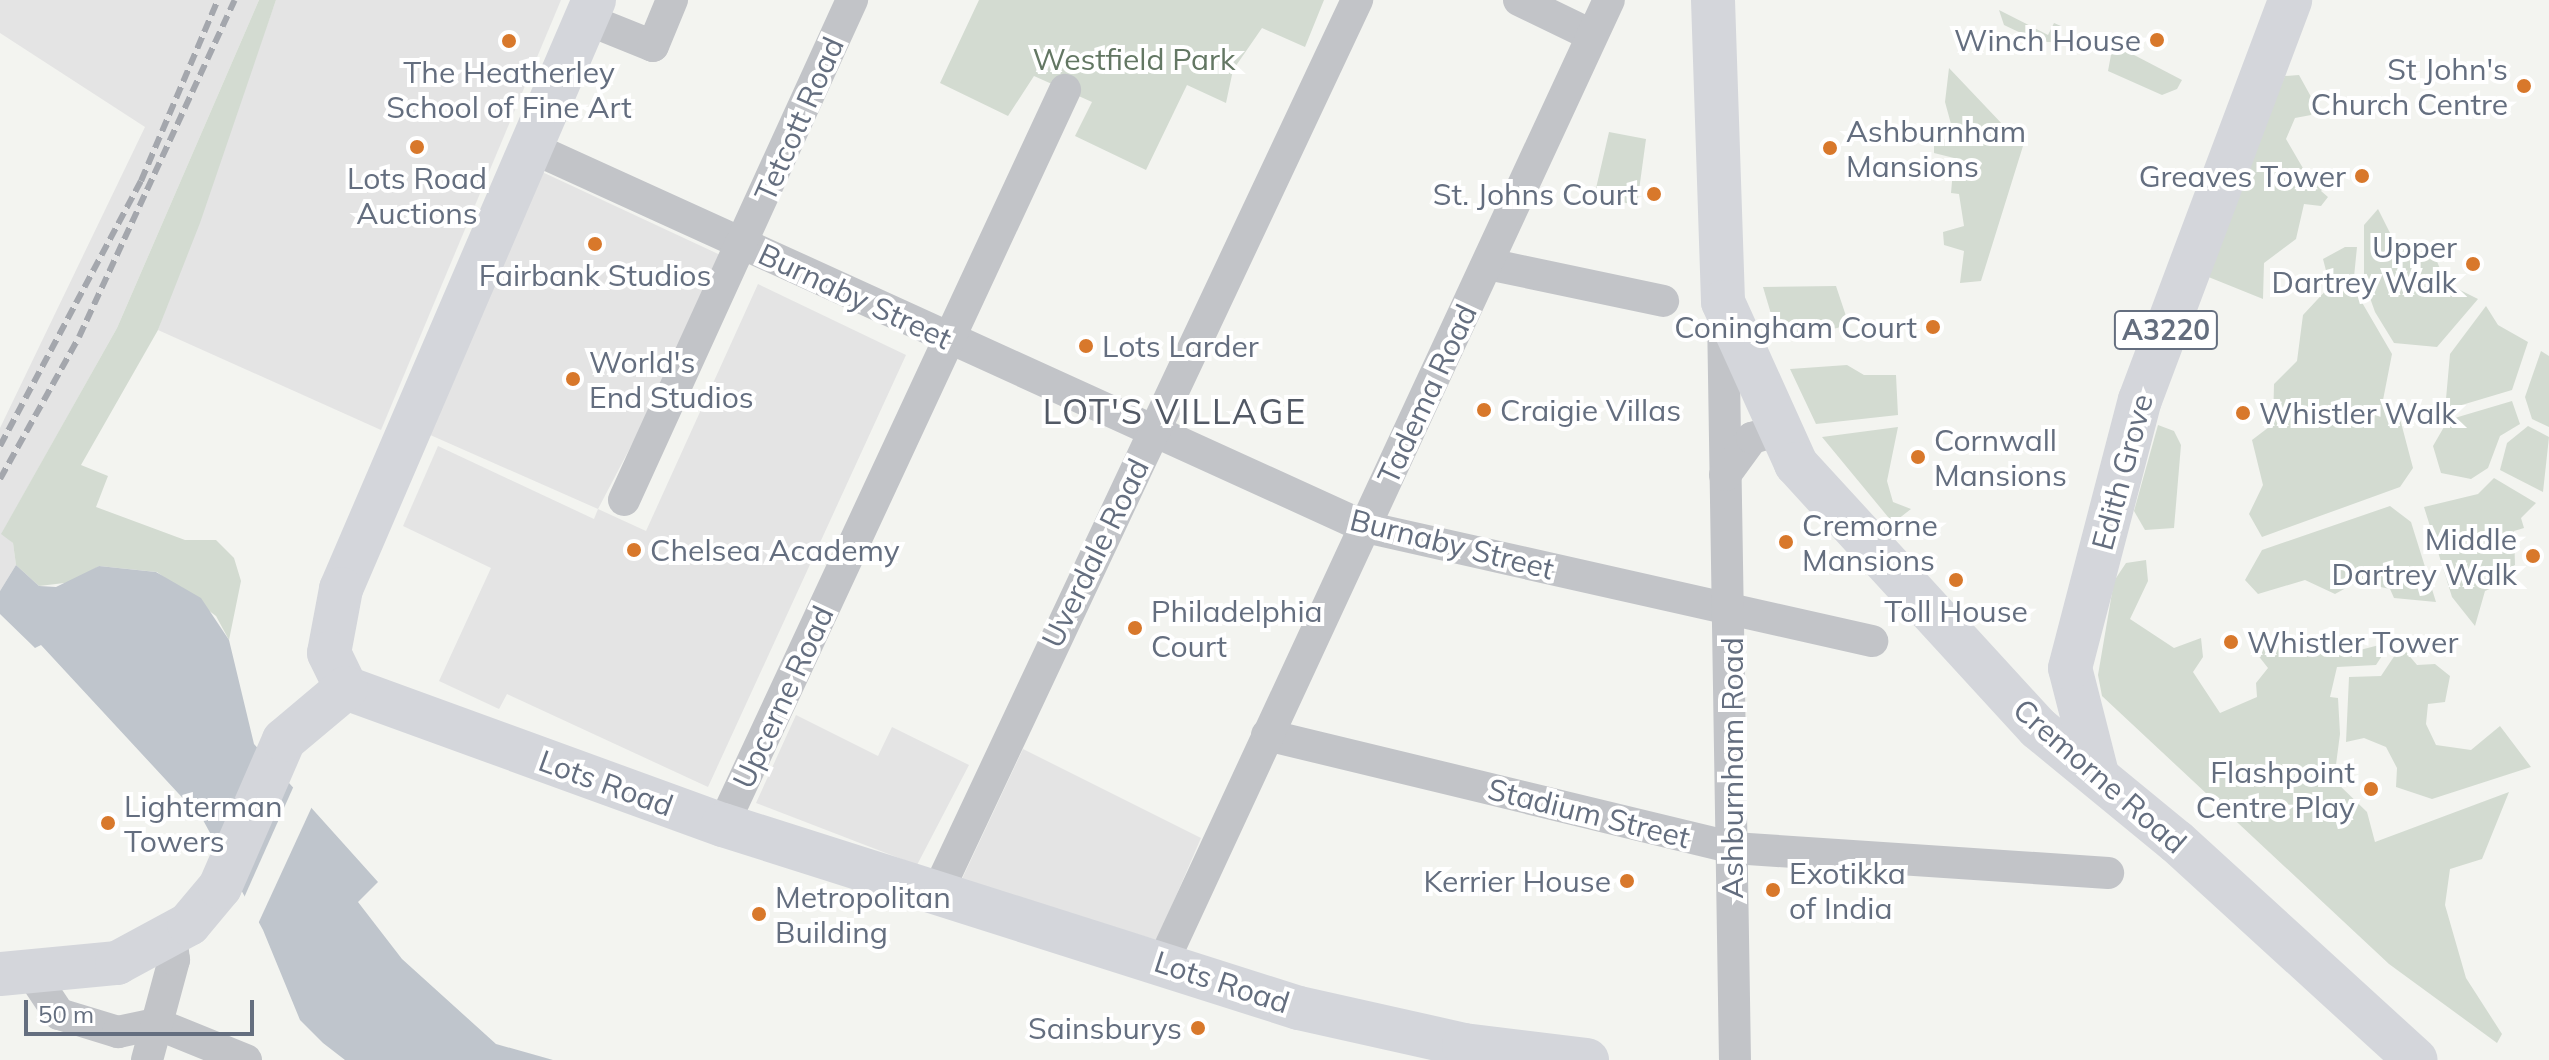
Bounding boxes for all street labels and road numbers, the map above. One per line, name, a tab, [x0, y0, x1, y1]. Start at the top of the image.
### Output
street label: Tetcott Road	[747, 31, 851, 207]
street label: Burnaby Street	[753, 236, 957, 356]
street label: Tadema Road	[1370, 299, 1484, 489]
road number: A3220	[2112, 306, 2220, 354]
street label: Edith Grove	[2084, 390, 2160, 554]
street label: Uverdale Road	[1034, 453, 1156, 653]
street label: Burnaby Street	[1346, 501, 1558, 587]
street label: Upcerne Road	[725, 600, 841, 794]
street label: Ashburnham Road	[1714, 637, 1750, 899]
street label: Cremorne Road	[2006, 691, 2194, 861]
street label: Lots Road	[534, 742, 678, 824]
street label: Stadium Street	[1484, 771, 1694, 855]
street label: Lots Road	[1150, 943, 1294, 1021]

